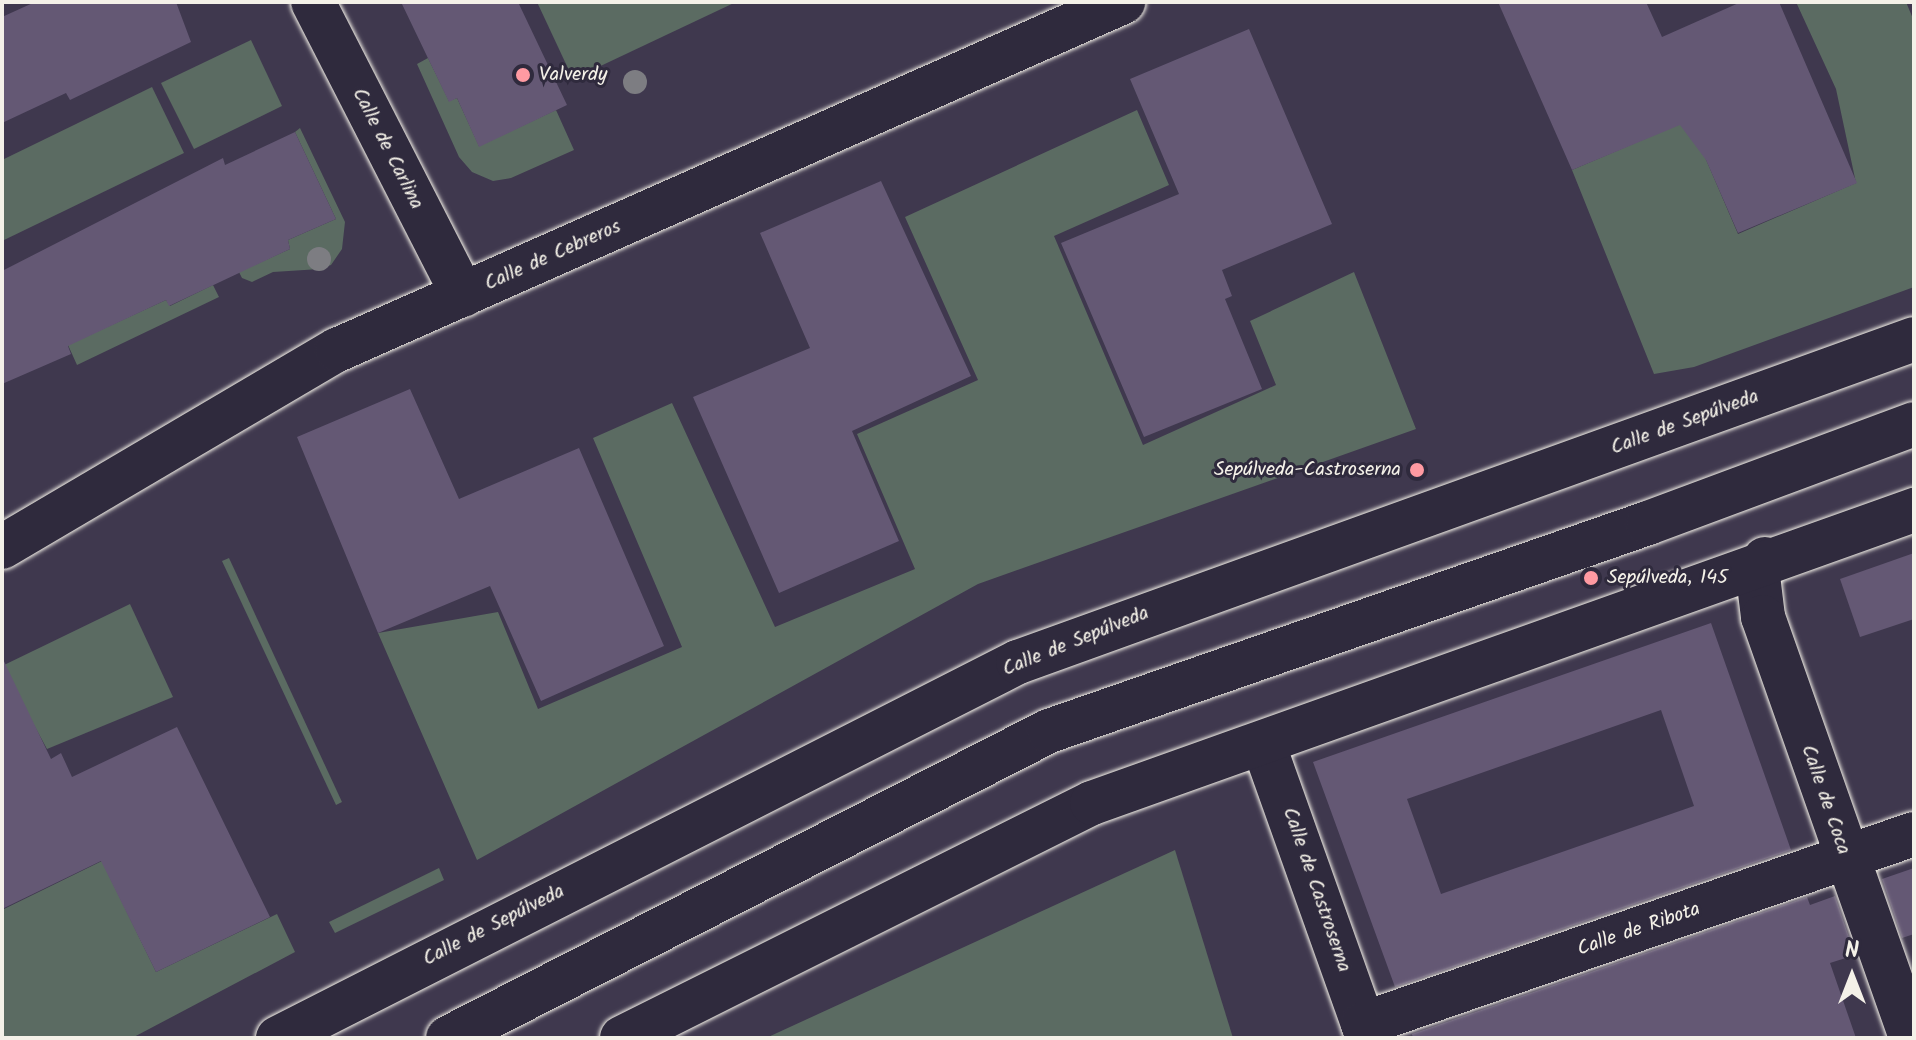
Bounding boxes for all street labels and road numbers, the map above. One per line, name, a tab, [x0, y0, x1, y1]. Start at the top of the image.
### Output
street label: Calle de Carlina	[346, 84, 428, 214]
street label: Calle de Cebreros	[481, 215, 625, 297]
street label: Calle de Sepúlveda	[1608, 385, 1762, 461]
street label: Calle de Sepúlveda	[999, 602, 1153, 682]
street label: Calle de Coca	[1795, 742, 1855, 858]
street label: Calle de Castroserna	[1277, 804, 1355, 976]
street label: Calle de Sepúlveda	[419, 880, 569, 972]
street label: Calle de Ribota	[1574, 898, 1704, 962]

